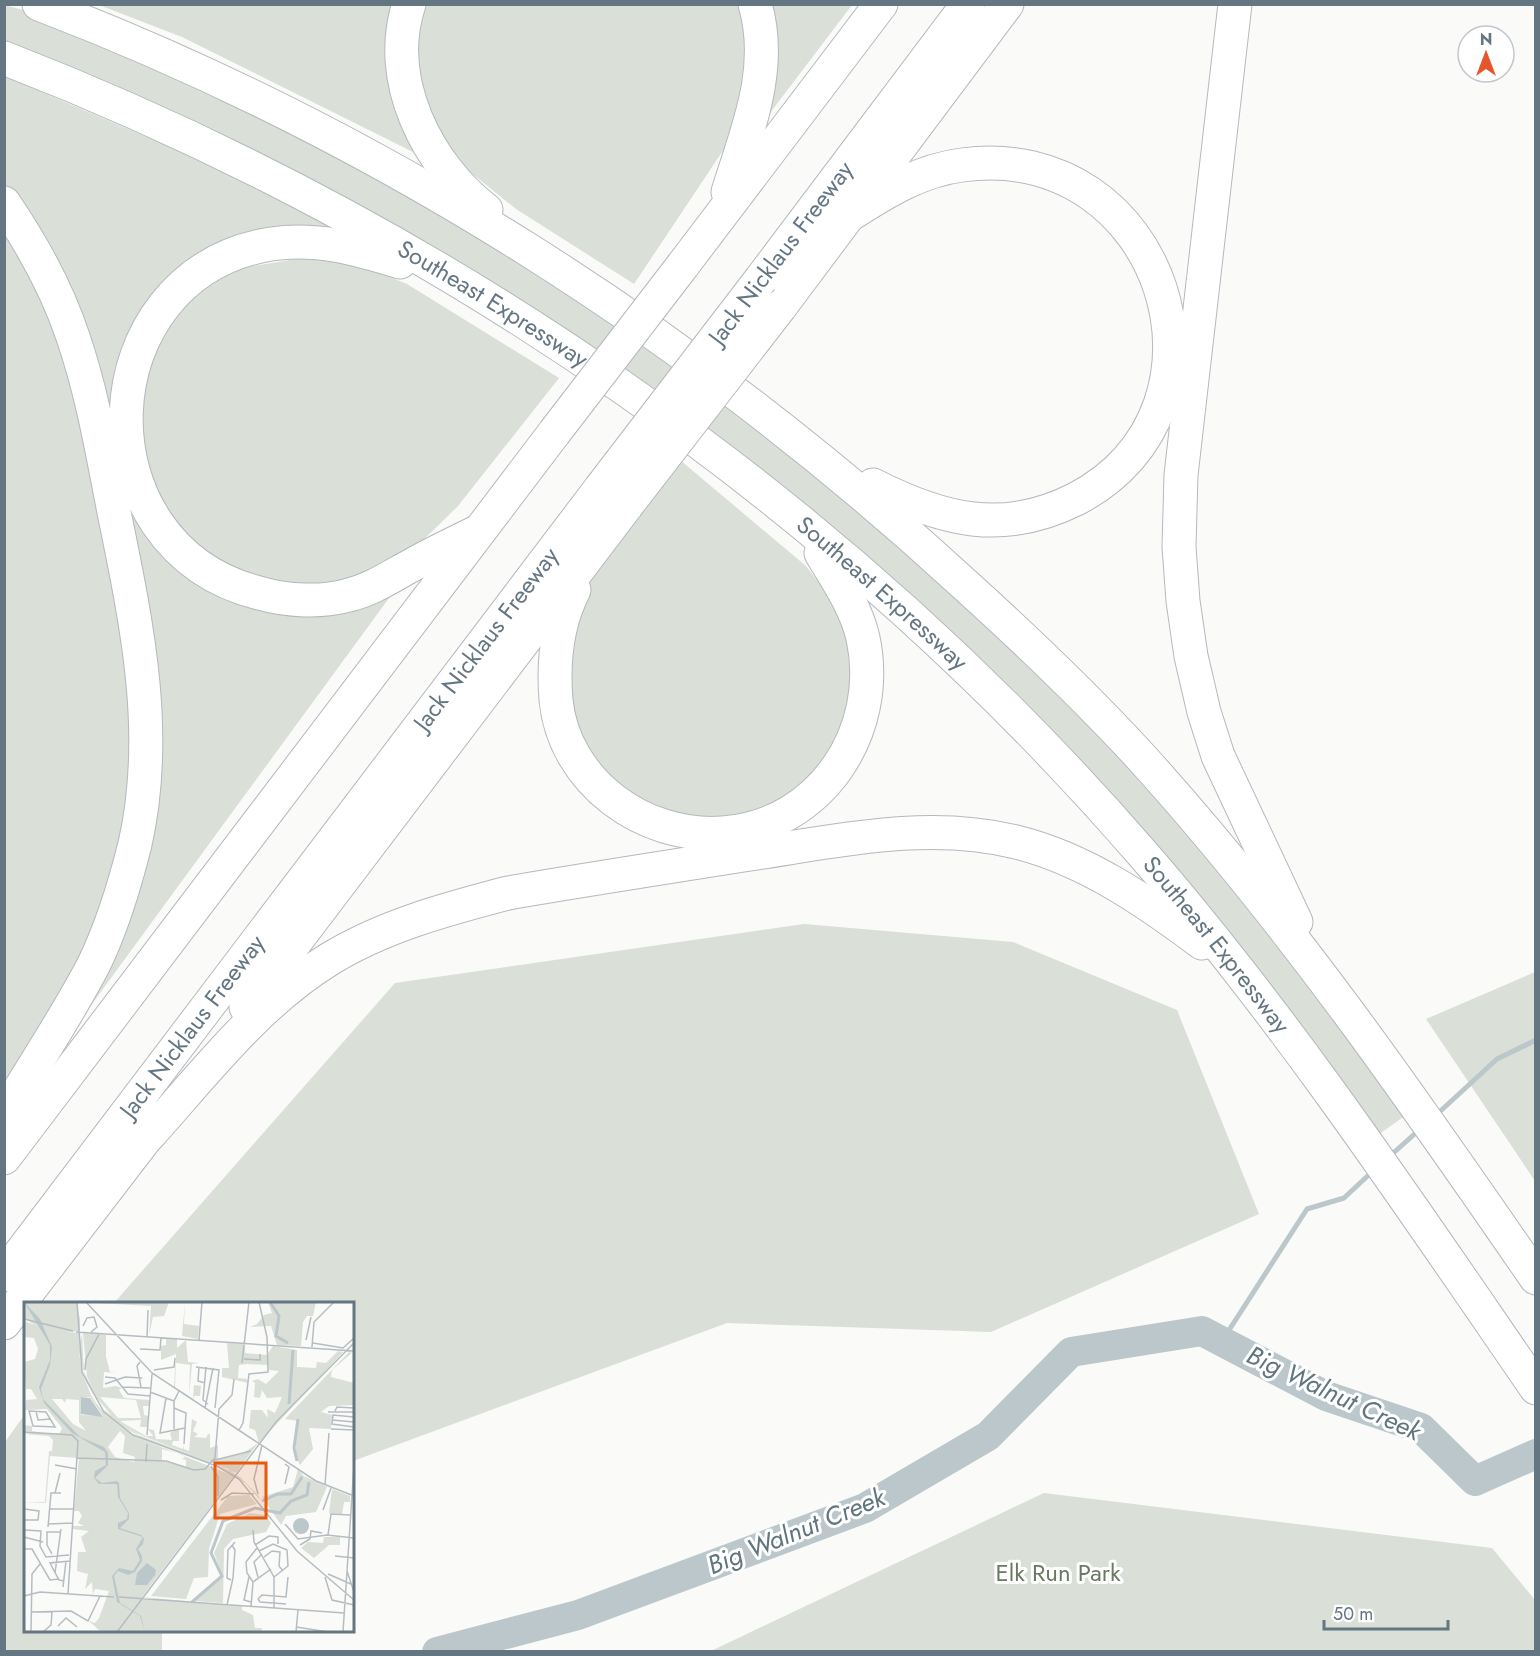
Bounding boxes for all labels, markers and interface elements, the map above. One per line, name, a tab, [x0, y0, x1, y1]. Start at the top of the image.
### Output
north arrow	[1456, 24, 1516, 84]
text: N	[1480, 28, 1492, 51]
street label: Jack Nicklaus Freeway	[698, 153, 862, 354]
street label: Southeast Expressway	[391, 231, 596, 376]
street label: Southeast Expressway	[789, 507, 976, 679]
street label: Jack Nicklaus Freeway	[403, 539, 567, 740]
street label: Southeast Expressway	[1135, 848, 1299, 1041]
street label: Jack Nicklaus Freeway	[109, 927, 273, 1128]
inset map	[24, 1302, 354, 1632]
water label: Big Walnut Creek	[1241, 1336, 1429, 1451]
water label: Big Walnut Creek	[702, 1477, 892, 1584]
park label: Elk Run Park	[995, 1555, 1121, 1590]
scale bar	[1324, 1593, 1448, 1631]
text: 50 m	[1333, 1601, 1373, 1627]

